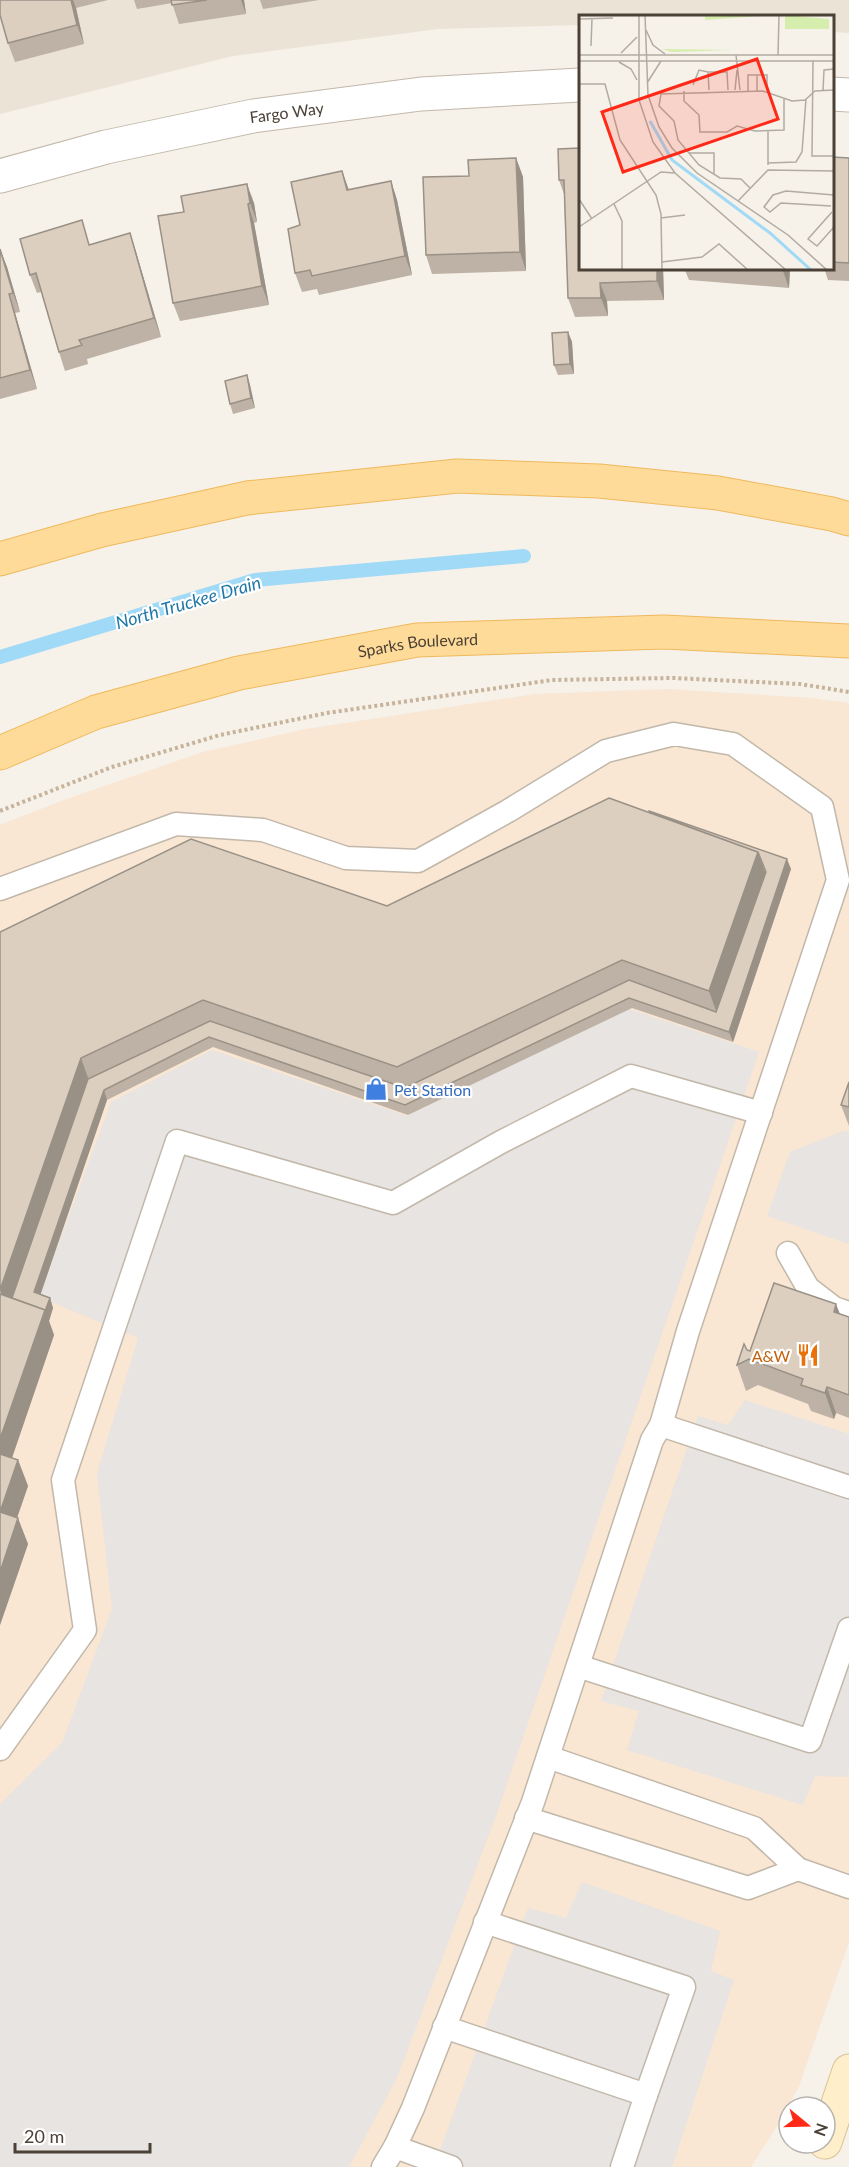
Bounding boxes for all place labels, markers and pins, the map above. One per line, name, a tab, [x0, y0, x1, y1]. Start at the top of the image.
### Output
shop icon: Pet Station	[363, 1076, 389, 1102]
place label: Pet Station	[394, 1080, 471, 1099]
restaurant icon: A&W	[795, 1342, 821, 1368]
place label: A&W	[752, 1346, 790, 1365]

